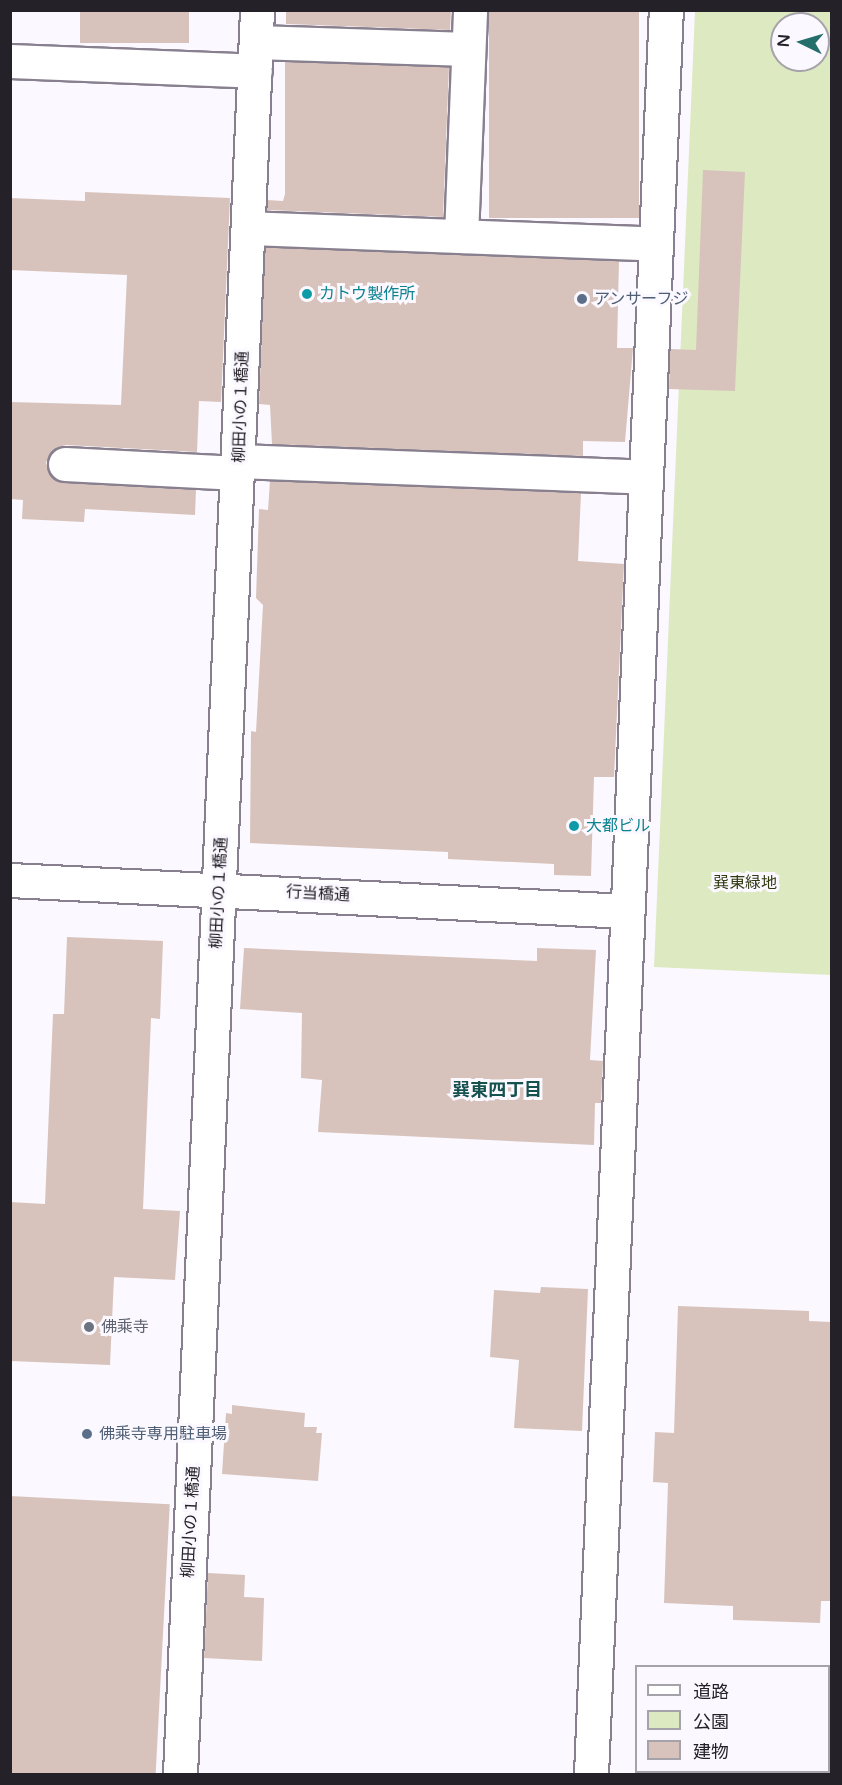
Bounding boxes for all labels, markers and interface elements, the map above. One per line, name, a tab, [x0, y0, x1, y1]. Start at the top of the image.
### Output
north arrow	[770, 12, 830, 72]
text: N	[774, 33, 795, 48]
place label: カトウ製作所	[319, 284, 415, 304]
marker: カトウ製作所	[300, 287, 314, 301]
place label: アンサーフジ	[594, 289, 690, 309]
marker: アンサーフジ	[575, 292, 589, 306]
street label: 柳田小の１橋通	[229, 351, 253, 463]
place label: 大都ビル	[586, 816, 650, 836]
marker: 大都ビル	[567, 819, 581, 833]
street label: 柳田小の１橋通	[206, 837, 232, 949]
park label: 巽東緑地	[713, 873, 777, 893]
street label: 行当橋通	[286, 883, 350, 905]
district label: 巽東四丁目	[452, 1079, 542, 1101]
place label: 佛乘寺	[101, 1317, 149, 1337]
marker: 佛乘寺	[82, 1320, 96, 1334]
place label: 佛乘寺専用駐車場	[99, 1424, 227, 1444]
marker: 佛乘寺専用駐車場	[80, 1427, 94, 1441]
street label: 柳田小の１橋通	[178, 1466, 204, 1578]
legend	[635, 1665, 830, 1773]
text: 道路	[693, 1681, 729, 1703]
text: 公園	[693, 1711, 729, 1733]
text: 建物	[693, 1741, 729, 1763]

